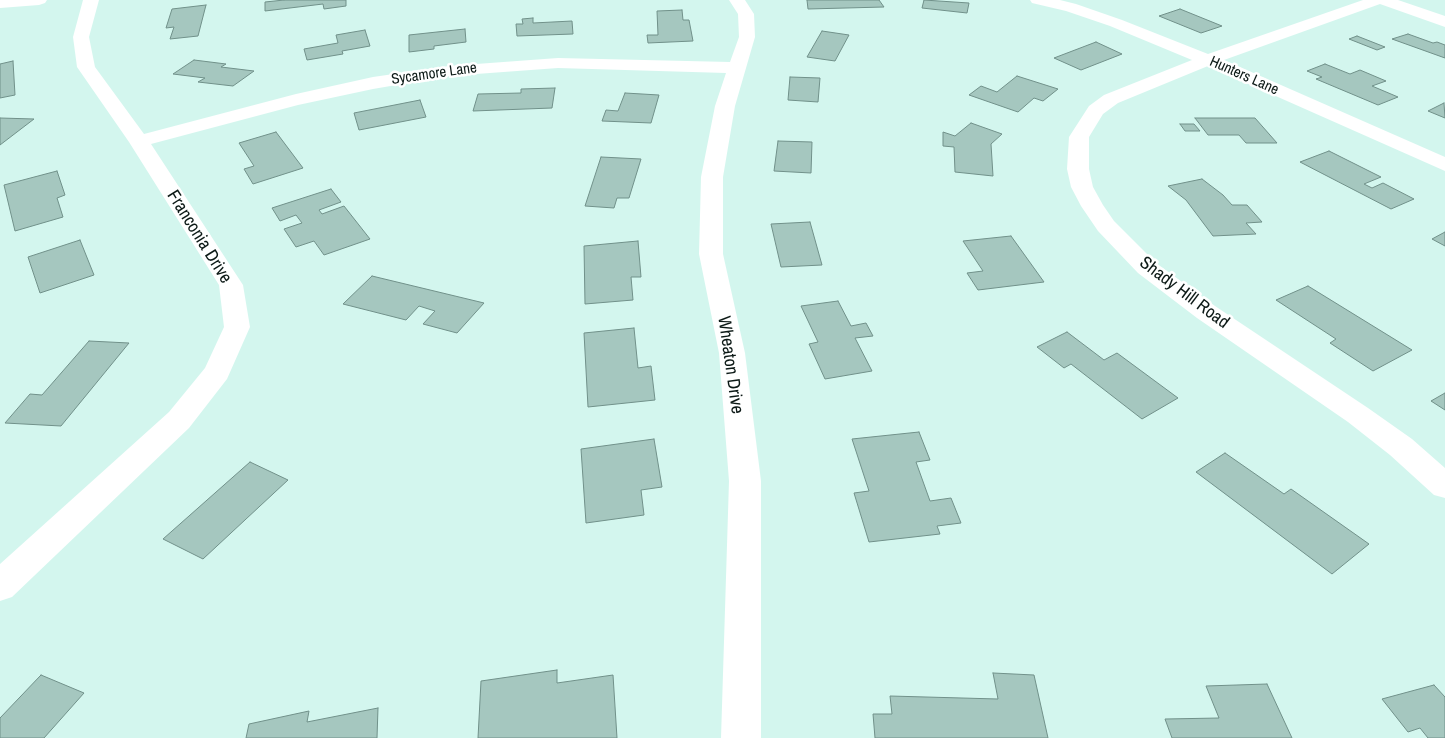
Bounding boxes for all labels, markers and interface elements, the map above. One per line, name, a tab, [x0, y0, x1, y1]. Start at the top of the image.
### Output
street label: Hunters Lane	[1207, 53, 1281, 99]
street label: Sycamore Lane	[390, 59, 478, 89]
street label: Franconia Drive	[162, 186, 236, 288]
street label: Shady Hill Road	[1135, 252, 1233, 334]
street label: Wheaton Drive	[712, 315, 748, 415]

